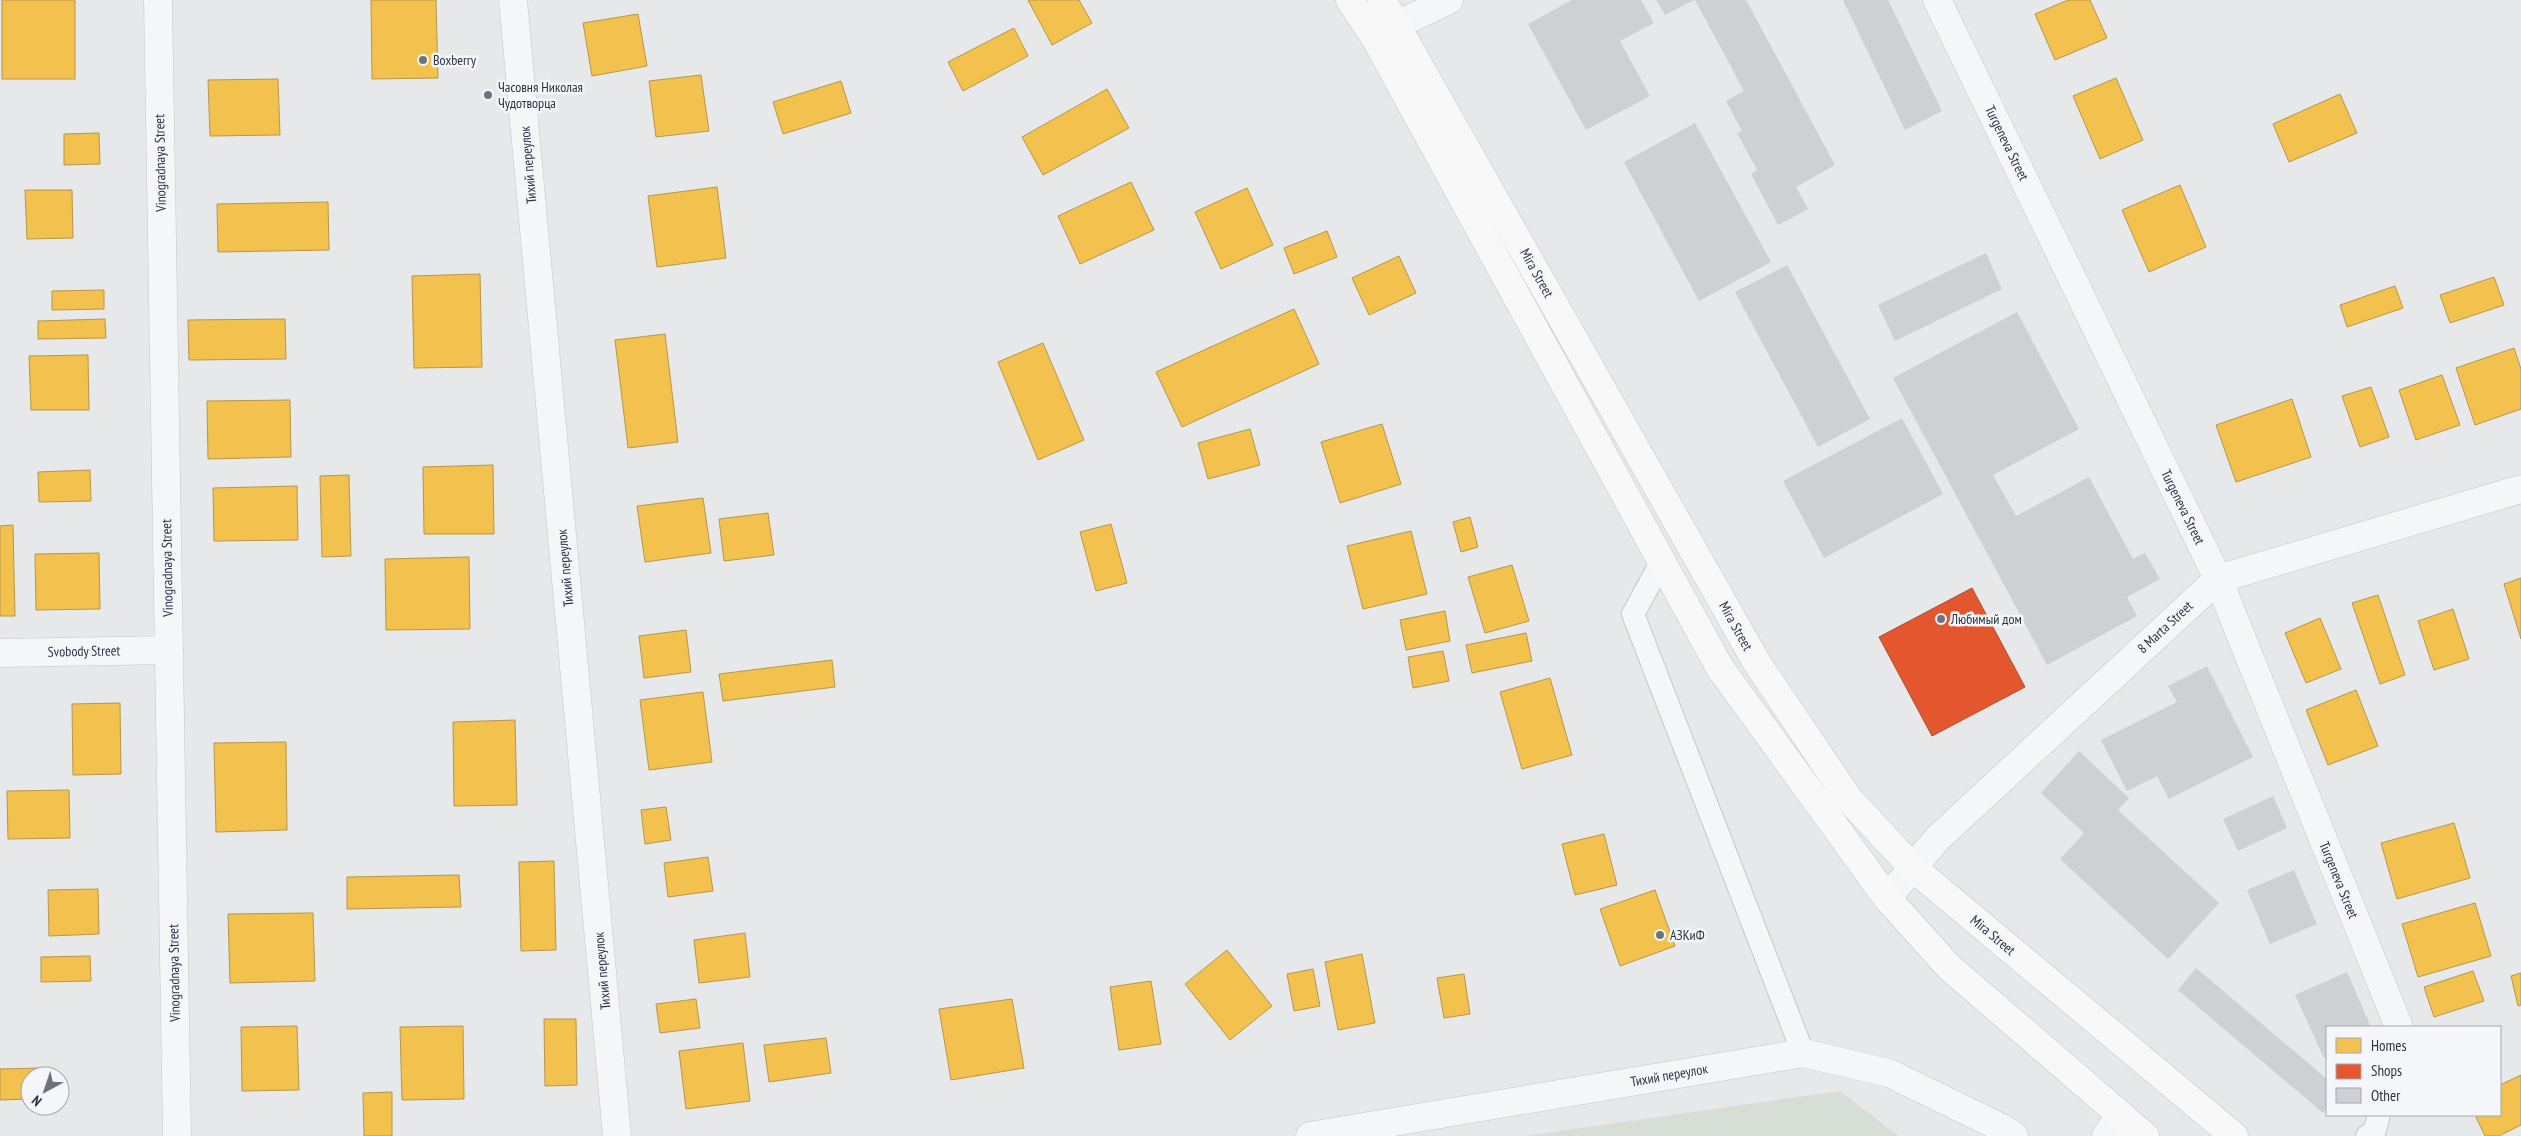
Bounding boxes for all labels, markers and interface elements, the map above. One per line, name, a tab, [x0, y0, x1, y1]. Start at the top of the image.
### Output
place label: Boxberry	[433, 51, 477, 69]
marker: Boxberry	[417, 54, 429, 66]
place label: Часовня Николая Чудотворца	[498, 78, 583, 112]
marker: Часовня Николая Чудотворца	[482, 89, 494, 101]
street label: Turgeneva Street	[1981, 102, 2033, 184]
street label: Vinogradnaya Street	[150, 114, 170, 213]
street label: Тихий переулок	[516, 125, 540, 205]
street label: Mira Street	[1516, 245, 1558, 301]
street label: Turgeneva Street	[2157, 466, 2209, 548]
street label: Vinogradnaya Street	[157, 519, 177, 618]
street label: Тихий переулок	[553, 528, 577, 608]
street label: 8 Marta Street	[2133, 597, 2197, 657]
street label: Mira Street	[1715, 598, 1757, 654]
place label: Любимый дом	[1950, 610, 2022, 628]
marker: Любимый дом	[1935, 613, 1947, 625]
street label: Svobody Street	[48, 641, 121, 661]
street label: Turgeneva Street	[2315, 839, 2363, 921]
street label: Mira Street	[1967, 911, 2019, 959]
street label: Vinogradnaya Street	[164, 924, 184, 1023]
place label: АЗКиФ	[1670, 926, 1705, 944]
marker: АЗКиФ	[1654, 929, 1666, 941]
street label: Тихий переулок	[590, 931, 614, 1011]
legend	[2326, 1026, 2501, 1116]
text: Homes	[2371, 1036, 2407, 1055]
street label: Тихий переулок	[1629, 1059, 1709, 1091]
text: Shops	[2371, 1061, 2402, 1080]
north arrow	[20, 1066, 70, 1116]
text: Other	[2371, 1086, 2401, 1105]
text: N	[28, 1092, 45, 1110]

